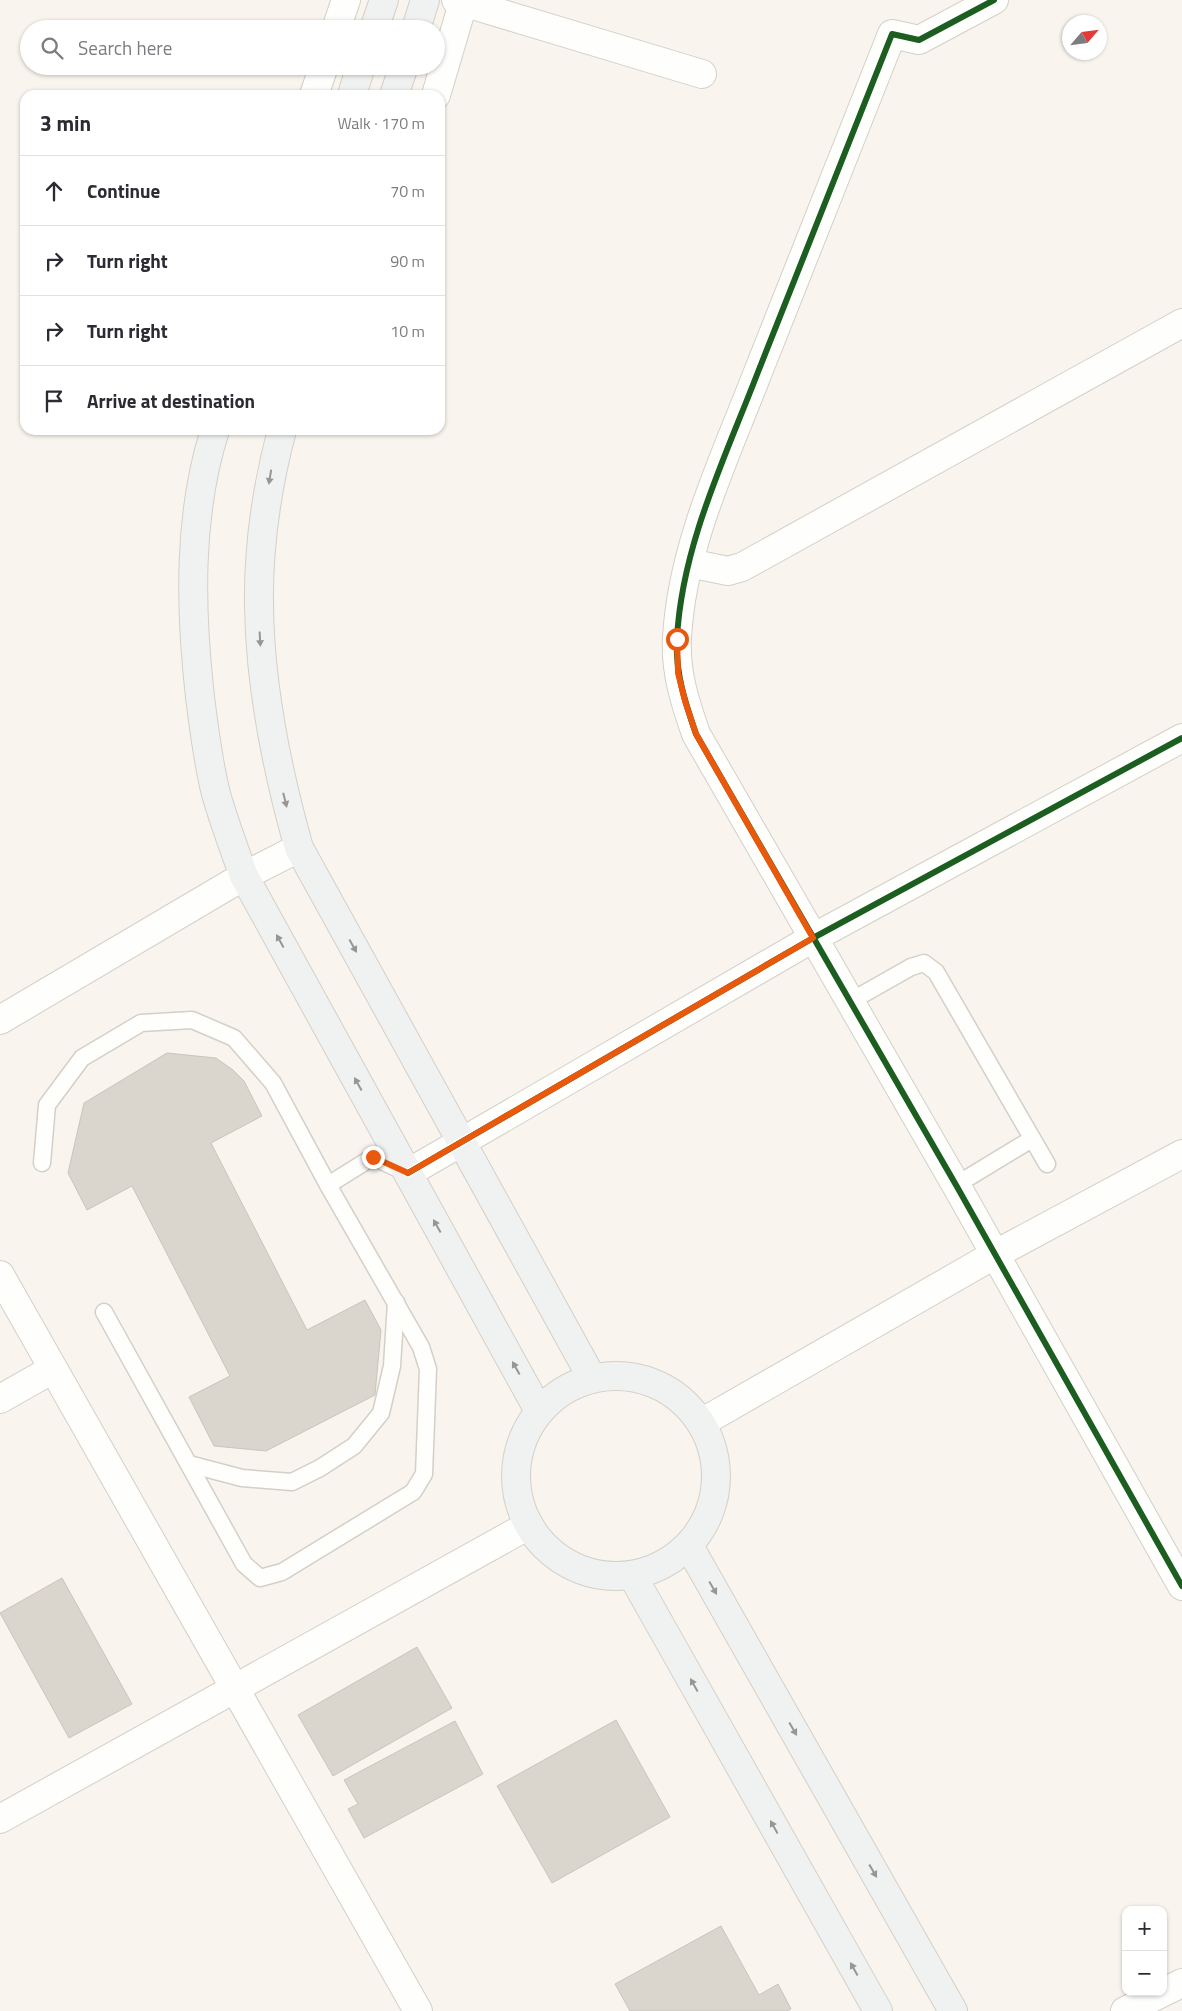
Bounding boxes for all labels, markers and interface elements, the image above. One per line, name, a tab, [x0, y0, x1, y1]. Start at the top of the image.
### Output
north arrow	[1062, 15, 1107, 60]
search box	[20, 20, 445, 75]
text: Search here	[78, 33, 172, 62]
icon: search	[38, 34, 66, 62]
text: 3 min	[40, 107, 91, 139]
text: Walk · 170 m	[337, 111, 425, 135]
text: Continue	[87, 176, 160, 205]
icon: ahead	[40, 177, 68, 205]
text: 70 m	[390, 179, 425, 203]
text: Turn right	[87, 246, 168, 275]
icon: right	[40, 247, 68, 275]
text: 90 m	[390, 249, 425, 273]
text: Turn right	[87, 316, 168, 345]
icon: right	[40, 317, 68, 345]
text: 10 m	[390, 319, 425, 343]
text: Arrive at destination	[87, 386, 255, 415]
icon: arrive	[40, 387, 68, 415]
one-way arrow	[266, 470, 274, 486]
route start	[666, 628, 689, 651]
one-way arrow	[257, 631, 265, 647]
one-way arrow	[281, 792, 289, 807]
one-way arrow	[276, 934, 284, 949]
one-way arrow	[348, 940, 357, 953]
one-way arrow	[354, 1077, 363, 1090]
route end	[362, 1146, 385, 1169]
one-way arrow	[433, 1219, 441, 1233]
one-way arrow	[511, 1361, 520, 1375]
one-way arrow	[708, 1581, 717, 1595]
one-way arrow	[690, 1679, 699, 1692]
one-way arrow	[789, 1722, 797, 1737]
one-way arrow	[770, 1820, 778, 1834]
one-way arrow	[869, 1864, 878, 1877]
map controls	[1122, 1906, 1167, 1996]
button: +	[1122, 1906, 1167, 1951]
button: −	[1122, 1951, 1167, 1996]
one-way arrow	[849, 1962, 858, 1975]

